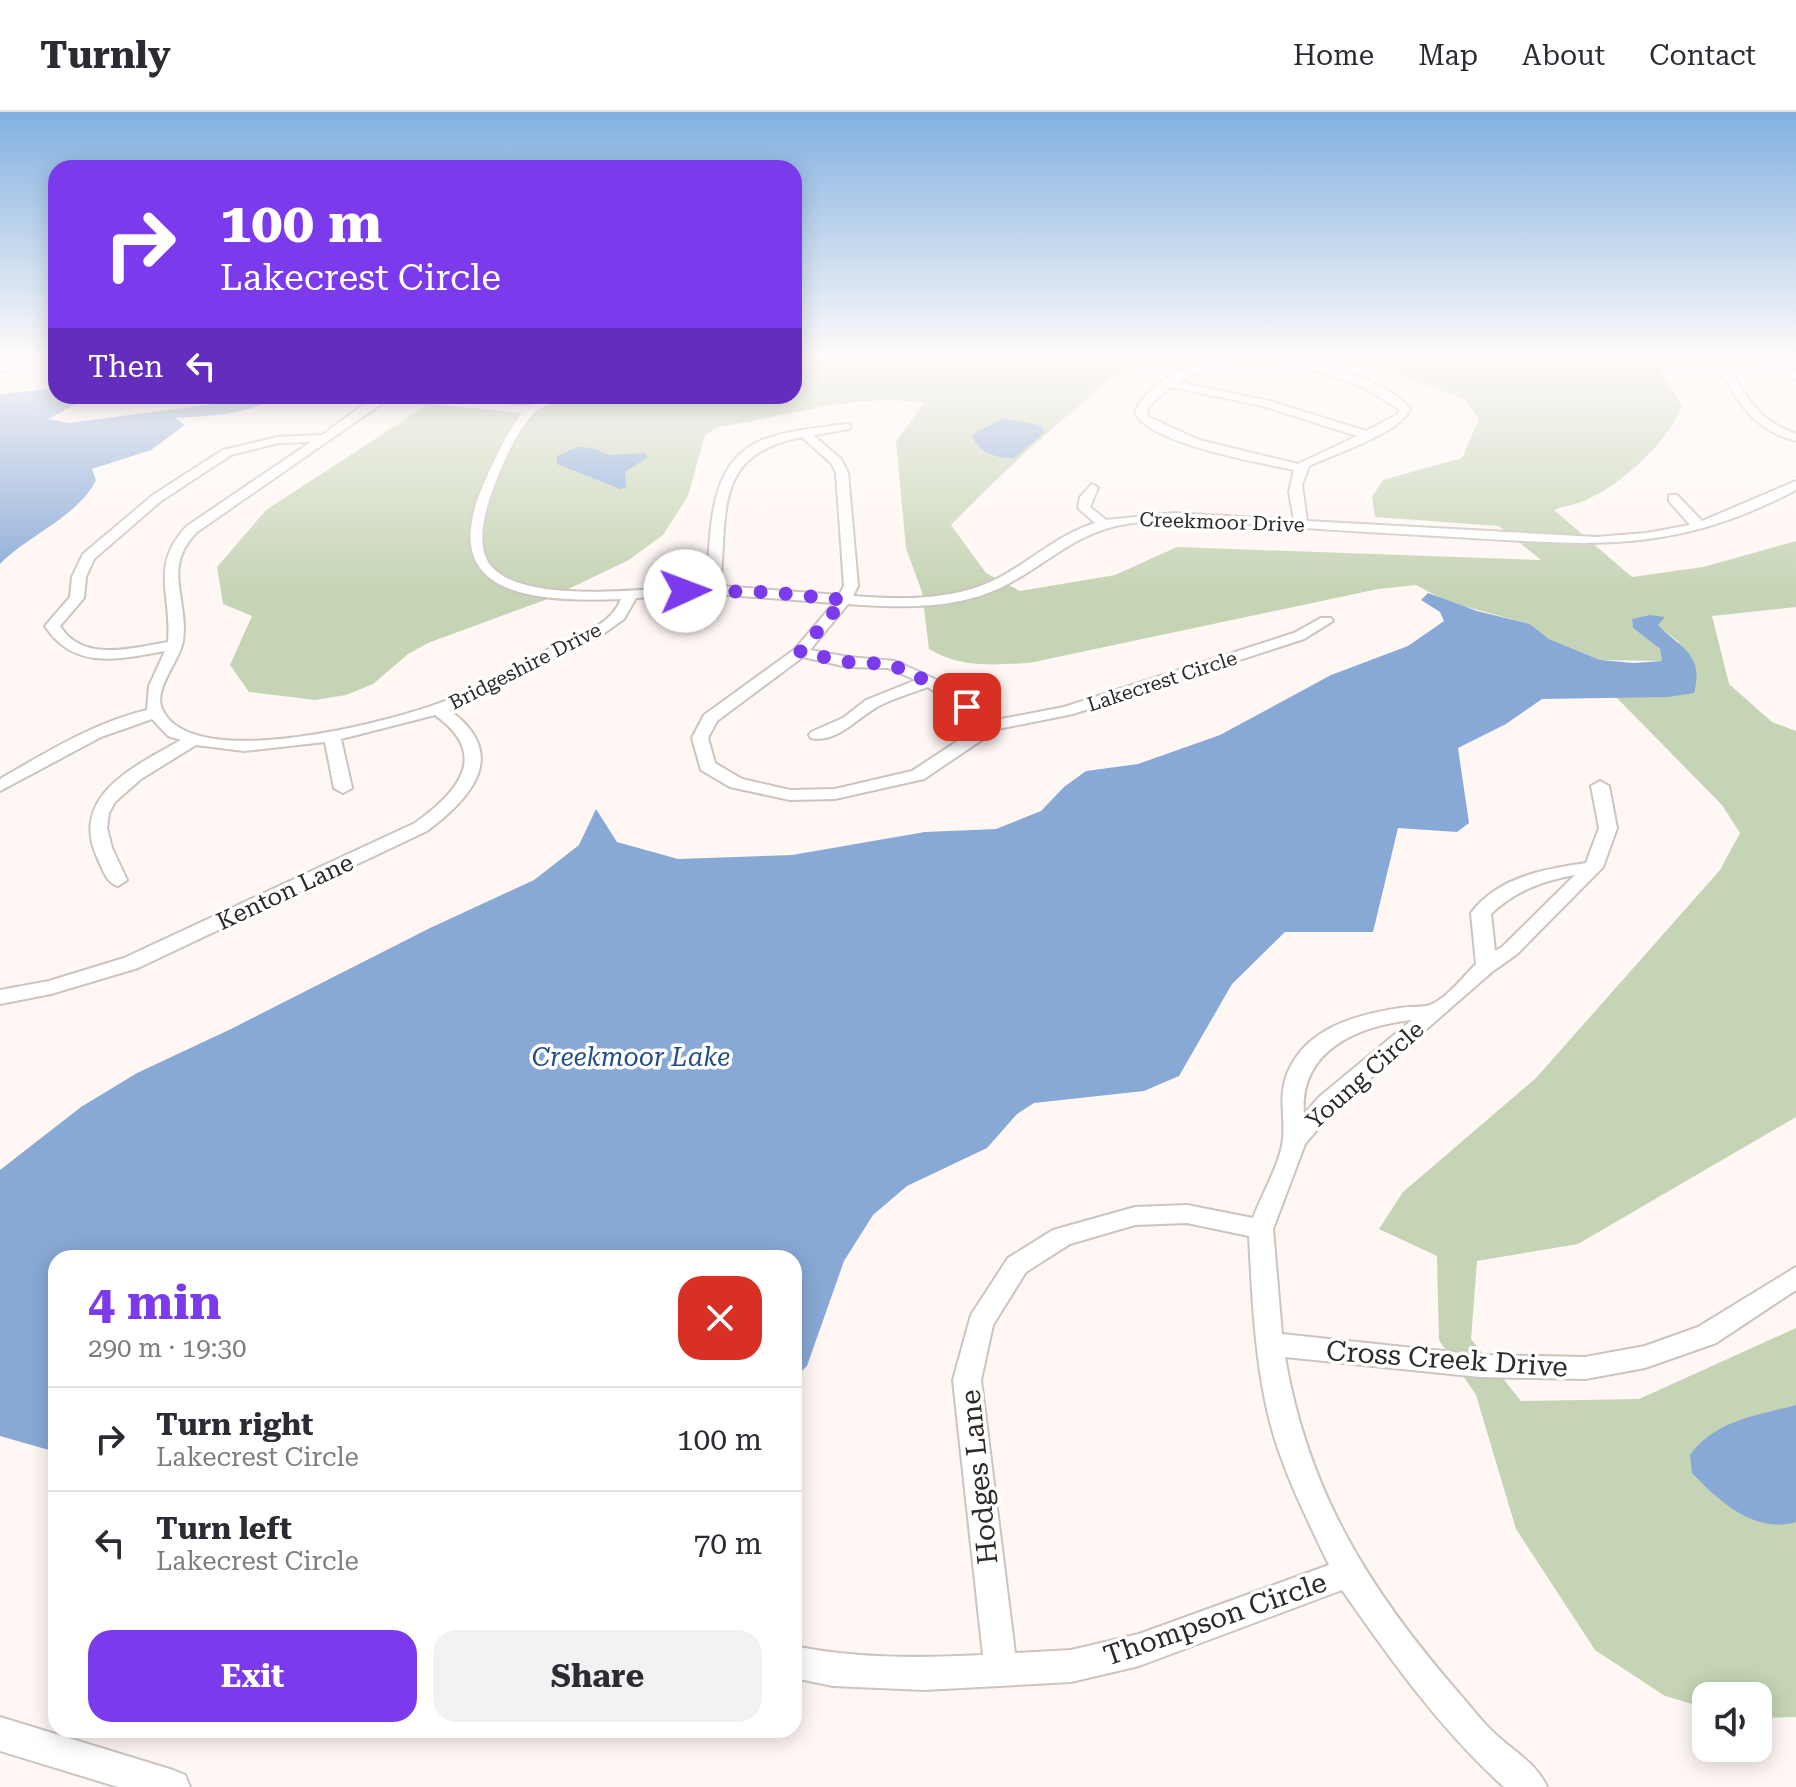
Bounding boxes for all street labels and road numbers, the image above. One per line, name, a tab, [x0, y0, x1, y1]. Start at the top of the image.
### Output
street label: Creekmoor Drive	[1139, 507, 1305, 537]
street label: Bridgeshire Drive	[445, 617, 605, 715]
street label: Lakecrest Circle	[1084, 645, 1240, 717]
street label: Kenton Lane	[212, 848, 358, 936]
street label: Young Circle	[1301, 1015, 1429, 1135]
street label: Cross Creek Drive	[1325, 1334, 1569, 1384]
street label: Hodges Lane	[953, 1388, 1005, 1566]
street label: Thompson Circle	[1099, 1565, 1331, 1673]

